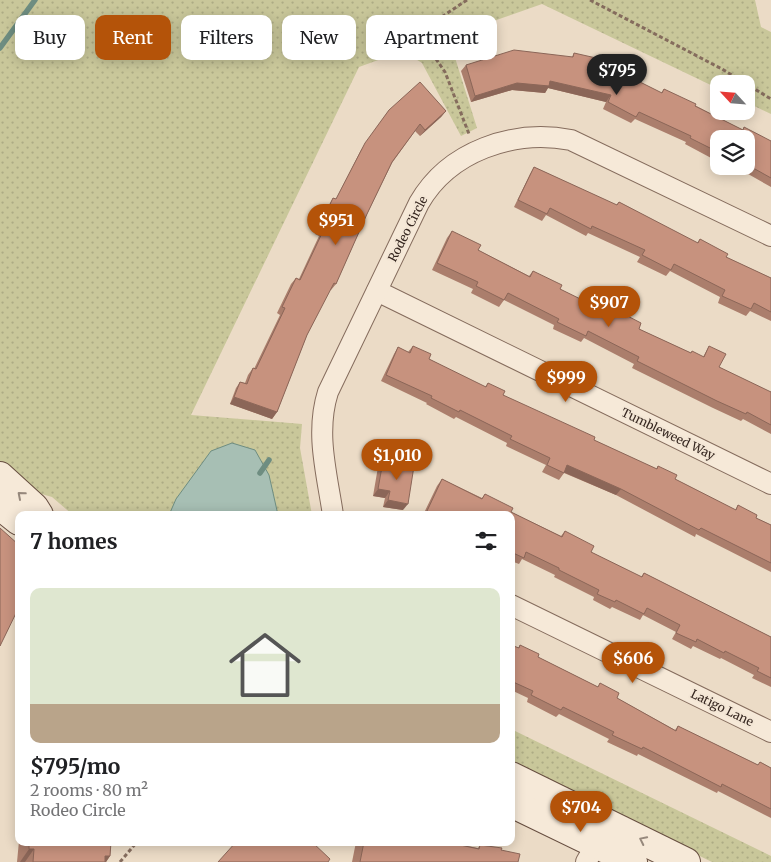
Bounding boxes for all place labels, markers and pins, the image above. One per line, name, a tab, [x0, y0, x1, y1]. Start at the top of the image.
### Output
pin: $795	[587, 54, 647, 96]
pin: $951	[306, 204, 366, 246]
pin: $907	[579, 286, 639, 328]
pin: $999	[536, 360, 596, 403]
pin: $1,010	[356, 438, 438, 481]
pin: $606	[603, 642, 663, 684]
pin: $704	[551, 790, 611, 833]

